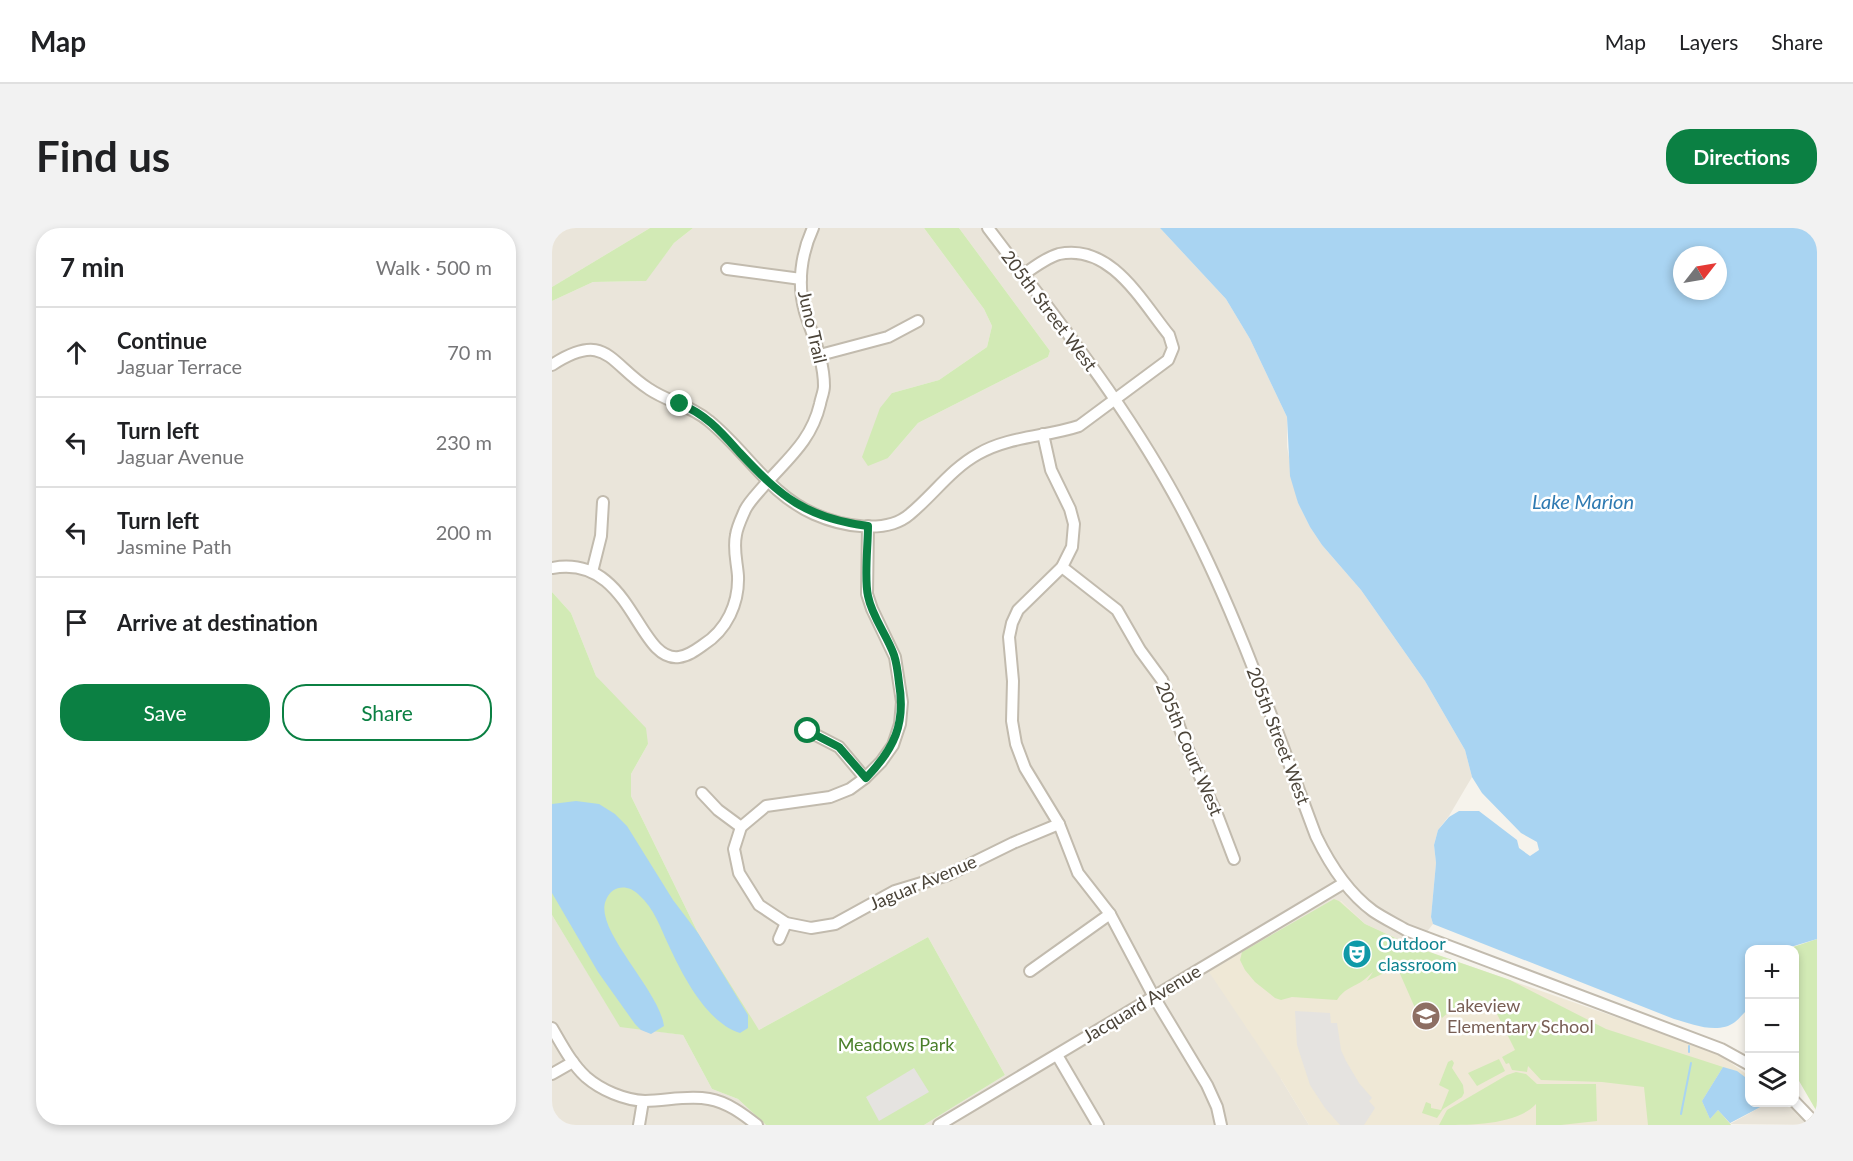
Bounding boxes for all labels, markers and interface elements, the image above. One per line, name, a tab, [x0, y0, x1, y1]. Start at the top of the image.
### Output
text: Map	[30, 24, 86, 58]
text: Map	[1605, 29, 1646, 54]
text: Layers	[1679, 29, 1738, 54]
text: Share	[1771, 29, 1823, 54]
button: Directions	[1666, 129, 1817, 184]
text: Find us	[36, 131, 170, 181]
street label: 205th Street West	[997, 246, 1103, 376]
north arrow	[1673, 246, 1727, 300]
text: 7 min	[60, 251, 124, 283]
text: Walk · 500 m	[376, 255, 492, 279]
street label: Juno Trail	[794, 288, 832, 365]
text: Continue	[117, 327, 207, 354]
icon: ahead	[60, 336, 93, 369]
text: 70 m	[447, 340, 492, 364]
text: Jaguar Terrace	[117, 354, 242, 378]
route end	[666, 390, 692, 416]
text: Turn left	[117, 417, 199, 444]
icon: left	[60, 426, 93, 459]
text: 230 m	[436, 430, 492, 454]
text: Jaguar Avenue	[117, 444, 244, 468]
water label: Lake Marion	[1532, 489, 1634, 513]
text: Turn left	[117, 507, 199, 534]
icon: left	[60, 516, 93, 549]
text: 200 m	[436, 520, 492, 544]
text: Jasmine Path	[117, 534, 232, 558]
icon: arrive	[60, 606, 93, 639]
text: Arrive at destination	[117, 609, 318, 636]
street label: 205th Street West	[1243, 664, 1315, 808]
street label: 205th Court West	[1152, 678, 1228, 819]
button: Save	[60, 684, 270, 741]
button: Share	[282, 684, 492, 741]
route start	[794, 717, 820, 743]
street label: Jaguar Avenue	[866, 850, 980, 915]
place label: Outdoor classroom	[1378, 932, 1457, 975]
theatre icon: Outdoor classroom	[1341, 938, 1373, 970]
map controls	[1745, 945, 1799, 1107]
button: +	[1745, 945, 1799, 999]
street label: Jacquard Avenue	[1079, 959, 1204, 1047]
place label: Lakeview Elementary School	[1447, 994, 1594, 1037]
button: −	[1745, 999, 1799, 1053]
school or university icon: Lakeview Elementary School	[1410, 1000, 1442, 1032]
park label: Meadows Park	[838, 1033, 955, 1055]
button: layers	[1745, 1053, 1799, 1107]

